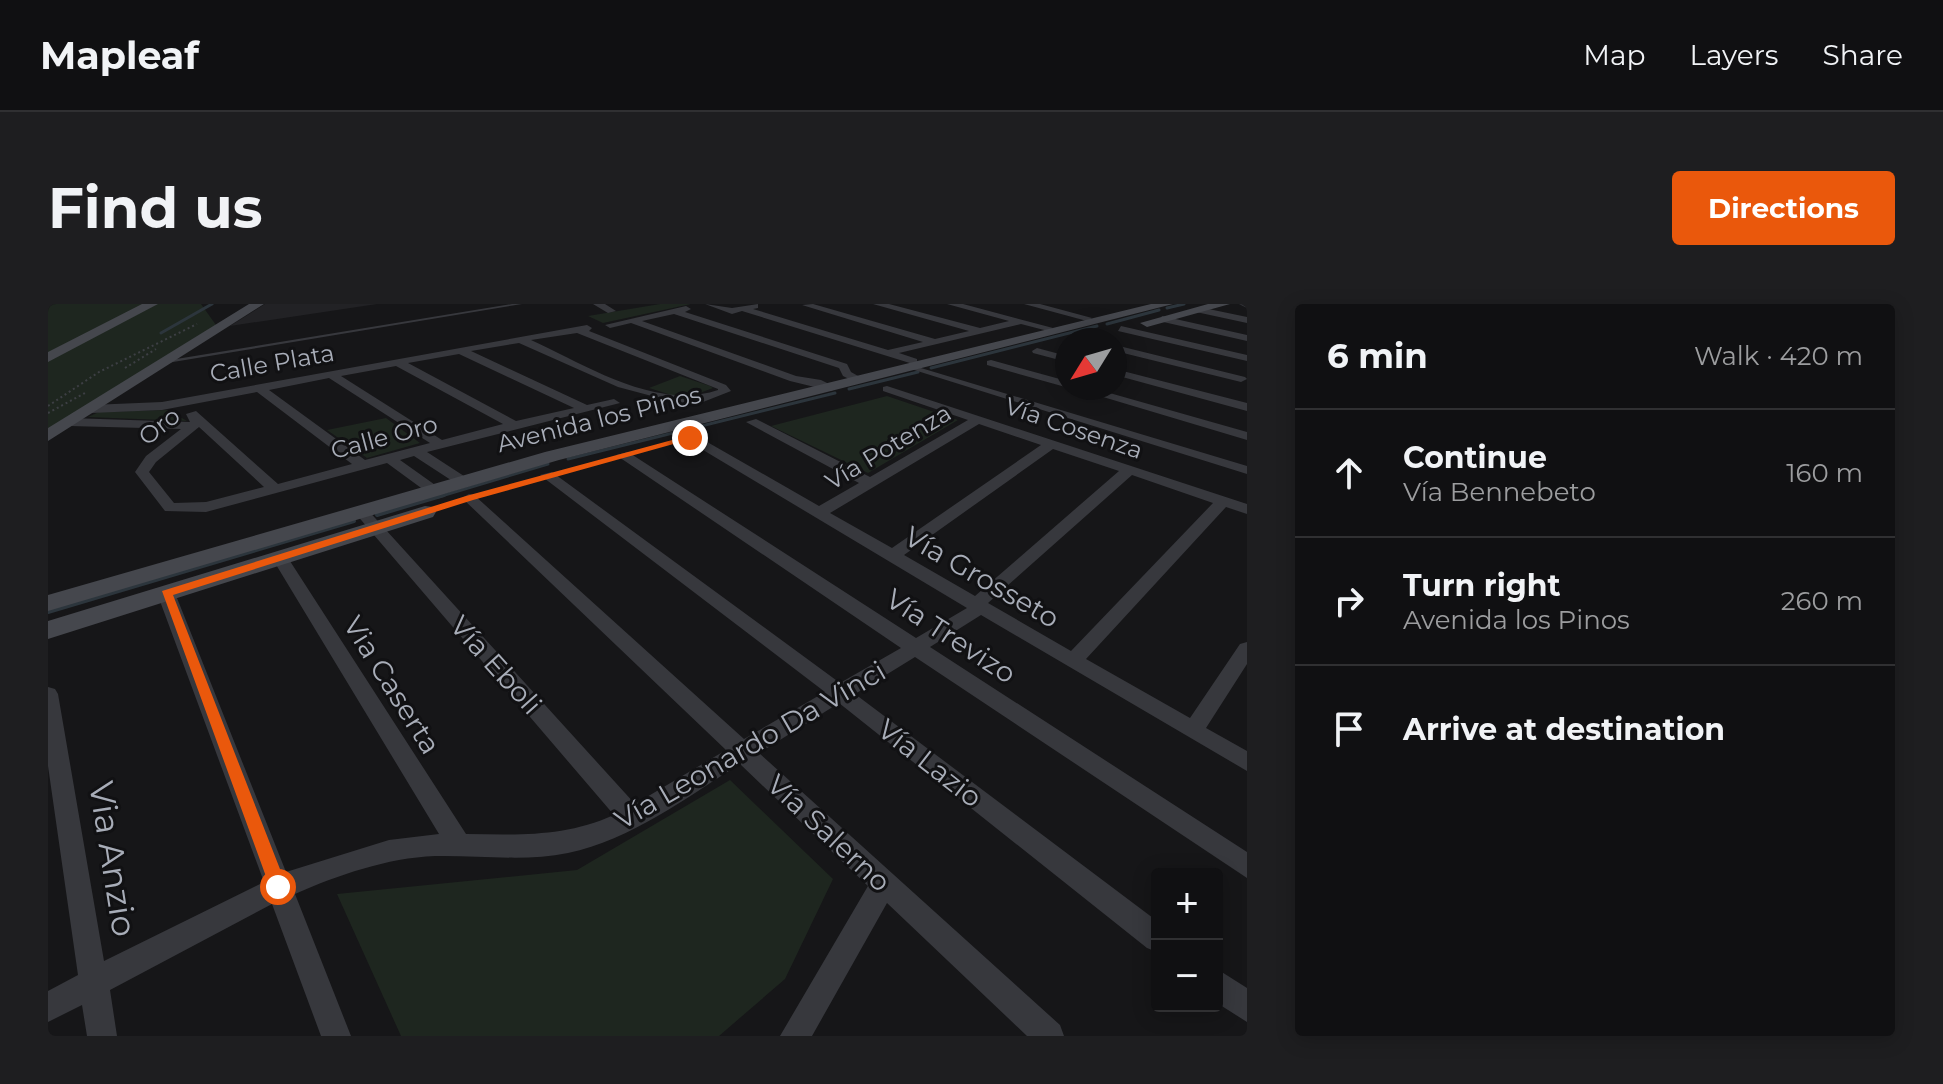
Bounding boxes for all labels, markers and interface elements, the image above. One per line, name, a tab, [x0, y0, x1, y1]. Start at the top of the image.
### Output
text: Mapleaf	[40, 32, 199, 79]
text: Map	[1583, 38, 1646, 72]
text: Layers	[1690, 38, 1779, 72]
text: Share	[1823, 38, 1903, 72]
button: Directions	[1672, 171, 1895, 245]
text: Find us	[48, 174, 262, 242]
north arrow	[1055, 328, 1127, 400]
text: 6 min	[1327, 335, 1428, 377]
street label: Calle Plata	[207, 338, 337, 388]
text: Walk · 420 m	[1694, 340, 1863, 372]
street label: Avenida los Pinos	[494, 380, 704, 458]
street label: Vía Cosenza	[1001, 391, 1147, 465]
street label: Vía Potenza	[820, 398, 956, 496]
street label: Oro	[133, 401, 185, 451]
street label: Calle Oro	[328, 409, 440, 465]
route end	[672, 420, 708, 456]
text: Continue	[1403, 439, 1547, 476]
icon: ahead	[1327, 451, 1371, 495]
text: 160 m	[1786, 457, 1863, 489]
text: Vía Bennebeto	[1403, 476, 1596, 508]
street label: Vía Grosseto	[899, 519, 1065, 635]
text: Turn right	[1403, 567, 1560, 604]
icon: right	[1327, 579, 1371, 623]
street label: Vía Trevizo	[880, 581, 1022, 691]
text: 260 m	[1781, 585, 1863, 617]
text: Avenida los Pinos	[1403, 604, 1630, 636]
street label: Vía Eboli	[443, 609, 549, 721]
street label: Via Caserta	[336, 610, 448, 760]
street label: Vía Leonardo Da Vinci	[609, 654, 891, 836]
icon: arrive	[1327, 707, 1371, 751]
text: Arrive at destination	[1403, 711, 1725, 748]
street label: Vía Lazio	[871, 712, 989, 814]
street label: Vía Salerno	[760, 767, 898, 899]
street label: Via Anzio	[80, 778, 146, 940]
map controls	[1151, 868, 1223, 1012]
button: +	[1151, 868, 1223, 940]
route start	[260, 869, 296, 905]
button: −	[1151, 940, 1223, 1012]

